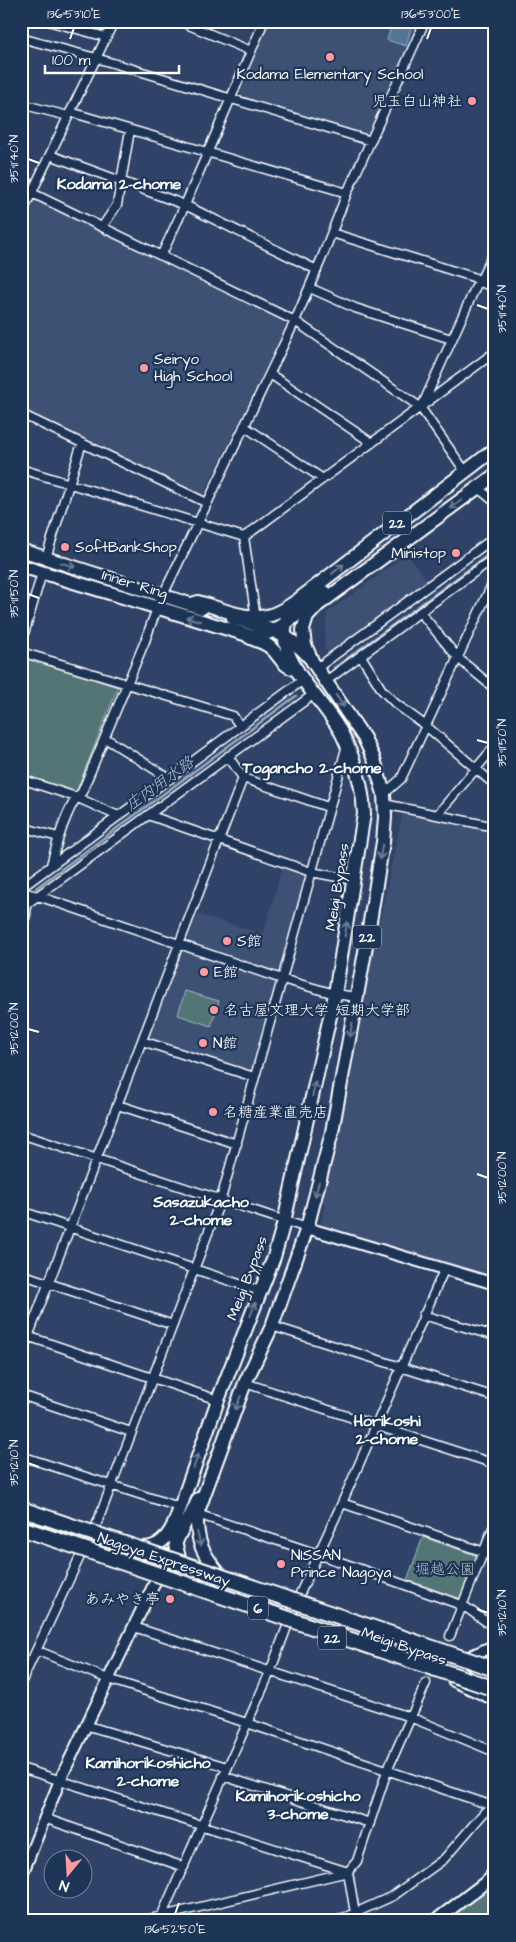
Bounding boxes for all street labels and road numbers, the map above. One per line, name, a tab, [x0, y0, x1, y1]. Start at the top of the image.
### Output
road number: 22	[383, 512, 411, 534]
street label: Inner Ring	[99, 565, 171, 605]
street label: Meigi Bypass	[320, 841, 356, 933]
road number: 22	[353, 926, 381, 949]
street label: Meigi Bypass	[222, 1233, 274, 1324]
street label: Nagoya Expressway	[94, 1527, 233, 1593]
road number: 6	[248, 1596, 268, 1620]
street label: Meigi Bypass	[358, 1622, 450, 1672]
road number: 22	[318, 1626, 346, 1650]

